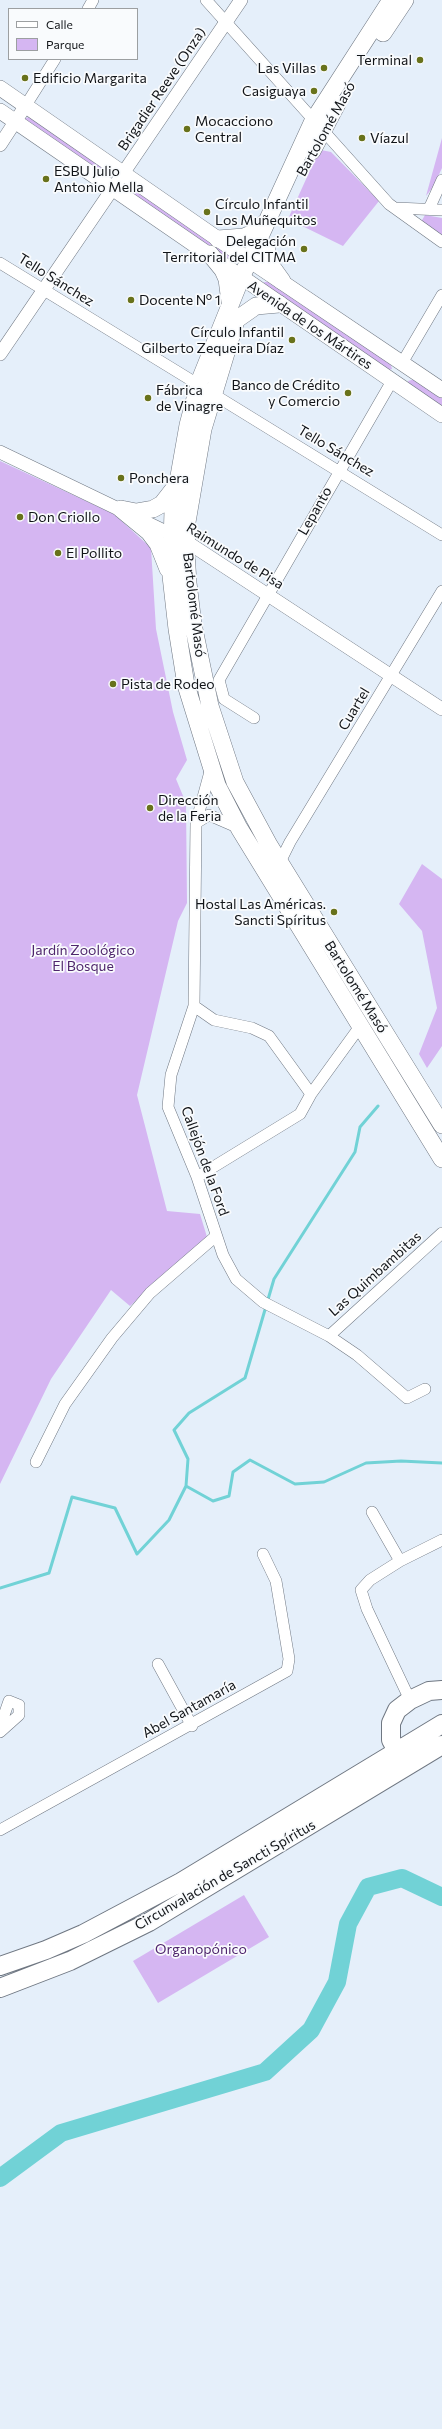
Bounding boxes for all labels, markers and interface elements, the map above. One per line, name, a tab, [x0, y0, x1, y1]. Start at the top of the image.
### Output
legend	[8, 8, 138, 60]
text: Calle	[46, 17, 73, 31]
street label: Brigadier Reeve (Onza)	[115, 24, 209, 154]
text: Parque	[46, 37, 84, 51]
place label: Terminal	[356, 52, 412, 68]
marker: Terminal	[415, 55, 425, 65]
place label: Las Villas	[258, 60, 316, 76]
marker: Las Villas	[319, 63, 329, 73]
place label: Edificio Margarita	[33, 70, 147, 86]
marker: Edificio Margarita	[20, 73, 30, 83]
street label: Bartolomé Masó	[293, 79, 359, 179]
place label: Casiguaya	[242, 83, 306, 99]
marker: Casiguaya	[309, 86, 319, 96]
place label: Mocacciono Central	[195, 113, 273, 146]
marker: Mocacciono Central	[182, 124, 192, 134]
place label: Víazul	[370, 130, 409, 146]
marker: Víazul	[357, 133, 367, 143]
place label: ESBU Julio Antonio Mella	[54, 163, 144, 196]
marker: ESBU Julio Antonio Mella	[41, 174, 51, 184]
place label: Círculo Infantil Los Muñequitos	[215, 196, 317, 228]
marker: Círculo Infantil Los Muñequitos	[202, 207, 212, 217]
place label: Delegación Territorial del CITMA	[162, 233, 296, 266]
marker: Delegación Territorial del CITMA	[299, 244, 309, 254]
street label: Tello Sánchez	[15, 250, 97, 310]
street label: Avenida de los Mártires	[244, 277, 376, 373]
place label: Docente Nº 1	[139, 292, 221, 308]
marker: Docente Nº 1	[126, 295, 136, 305]
place label: Círculo Infantil Gilberto Zequeira Díaz	[141, 324, 284, 356]
marker: Círculo Infantil Gilberto Zequeira Díaz	[287, 335, 297, 345]
place label: Banco de Crédito y Comercio	[231, 377, 340, 410]
place label: Fábrica de Vinagre	[156, 382, 223, 414]
marker: Banco de Crédito y Comercio	[343, 388, 353, 398]
marker: Fábrica de Vinagre	[143, 393, 153, 403]
street label: Tello Sánchez	[295, 422, 377, 480]
place label: Ponchera	[129, 470, 189, 486]
marker: Ponchera	[116, 473, 126, 483]
street label: Lepanto	[294, 484, 336, 538]
place label: Don Criollo	[28, 509, 100, 525]
marker: Don Criollo	[15, 512, 25, 522]
street label: Raimundo de Pisa	[183, 519, 287, 593]
place label: El Pollito	[66, 545, 122, 561]
marker: El Pollito	[53, 548, 63, 558]
street label: Bartolomé Masó	[179, 552, 209, 658]
place label: Pista de Rodeo	[121, 676, 215, 692]
marker: Pista de Rodeo	[108, 679, 118, 689]
street label: Cuartel	[335, 685, 373, 733]
place label: Dirección de la Feria	[158, 792, 221, 824]
marker: Dirección de la Feria	[145, 803, 155, 813]
place label: Hostal Las Américas. Sancti Spíritus	[195, 896, 326, 928]
marker: Hostal Las Américas. Sancti Spíritus	[329, 907, 339, 917]
street label: Bartolomé Masó	[321, 938, 391, 1036]
park label: Jardín Zoológico El Bosque	[31, 942, 135, 974]
street label: Callejón de la Ford	[177, 1104, 233, 1218]
street label: Las Quimbambitas	[325, 1228, 425, 1320]
street label: Abel Santamaría	[139, 1676, 239, 1742]
street label: Circunvalación de Sancti Spíritus	[132, 1816, 318, 1934]
park label: Organopónico	[155, 1941, 247, 1957]

